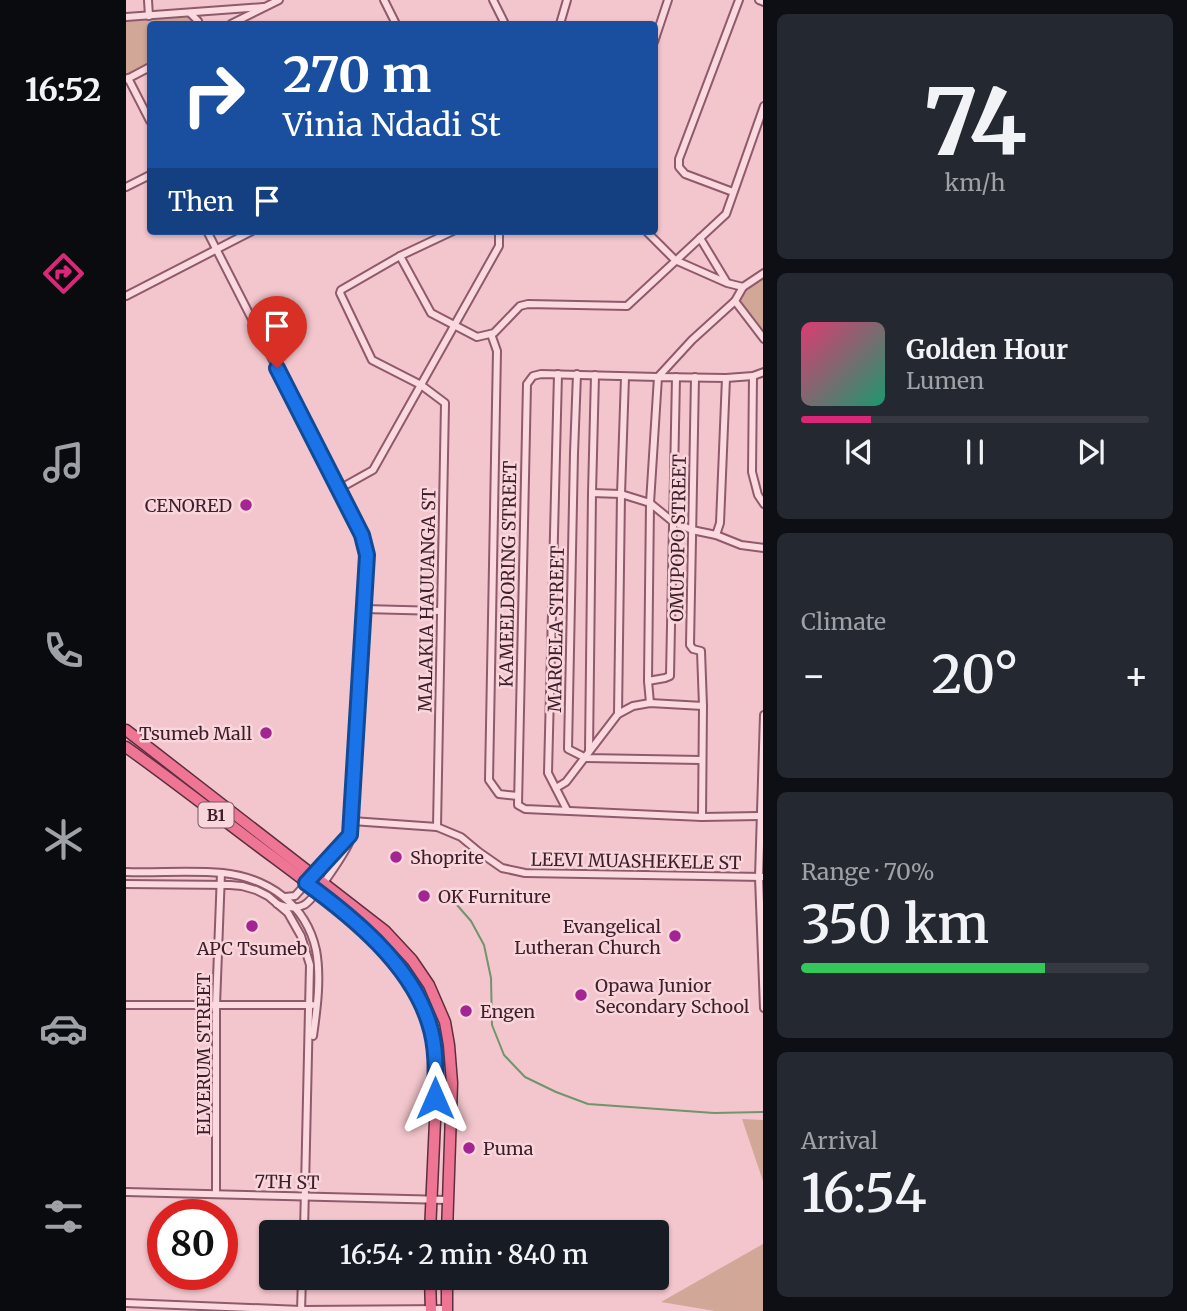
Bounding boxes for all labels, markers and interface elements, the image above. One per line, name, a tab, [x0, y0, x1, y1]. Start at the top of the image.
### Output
text: 270 m	[283, 44, 431, 105]
icon: right	[168, 49, 259, 140]
text: 74	[923, 65, 1027, 180]
text: 16:52	[25, 70, 101, 110]
text: Vinia Ndadi St	[283, 105, 501, 145]
text: km/h	[945, 168, 1005, 197]
icon: arrive	[248, 182, 286, 220]
text: Then	[168, 185, 234, 218]
icon: directions	[39, 249, 88, 298]
pin	[247, 296, 307, 368]
icon: arrive	[258, 307, 296, 345]
text: Golden Hour	[906, 333, 1068, 366]
text: Lumen	[906, 366, 984, 395]
icon: previous	[840, 433, 878, 471]
icon: pause	[956, 433, 994, 471]
icon: next	[1072, 433, 1110, 471]
icon: music	[39, 438, 88, 487]
street label: OMUPOPO STREET	[665, 453, 691, 622]
street label: KAMEELDORING STREET	[495, 460, 521, 688]
street label: MALAKIA HAUUANGA ST	[414, 487, 440, 712]
place label: CENORED	[145, 494, 232, 517]
marker: CENORED	[238, 497, 254, 513]
street label: MAROELA STREET	[543, 545, 569, 713]
text: Climate	[801, 607, 886, 636]
icon: phone	[39, 626, 88, 675]
text: 20°	[932, 642, 1018, 707]
text: −	[801, 652, 826, 699]
text: +	[1124, 652, 1149, 699]
place label: Tsumeb Mall	[139, 722, 252, 745]
marker: Tsumeb Mall	[258, 725, 274, 741]
road number: B1	[198, 802, 234, 828]
icon: climate	[39, 815, 88, 864]
place label: Shoprite	[410, 846, 484, 869]
street label: LEEVI MUASHEKELE ST	[530, 848, 742, 874]
marker: Shoprite	[388, 849, 404, 865]
text: Range · 70%	[801, 857, 934, 886]
place label: OK Furniture	[438, 885, 551, 908]
marker: OK Furniture	[416, 888, 432, 904]
text: 350 km	[801, 892, 989, 957]
place label: Evangelical Lutheran Church	[514, 915, 661, 959]
marker: APC Tsumeb	[244, 918, 260, 934]
marker: Evangelical Lutheran Church	[667, 928, 683, 944]
place label: APC Tsumeb	[196, 937, 308, 960]
street label: ELVERUM STREET	[192, 972, 215, 1136]
place label: Opawa Junior Secondary School	[595, 974, 750, 1018]
marker: Opawa Junior Secondary School	[573, 987, 589, 1003]
place label: Engen	[480, 1000, 535, 1023]
marker: Engen	[458, 1003, 474, 1019]
icon: car	[39, 1004, 88, 1053]
position arrow	[398, 1061, 472, 1135]
text: Arrival	[801, 1126, 878, 1155]
place label: Puma	[483, 1137, 534, 1160]
marker: Puma	[461, 1140, 477, 1156]
text: 16:54	[801, 1161, 927, 1226]
street label: 7TH ST	[254, 1170, 320, 1194]
icon: filters	[39, 1192, 88, 1241]
speed limit sign: 80	[147, 1199, 238, 1290]
text: 16:54 · 2 min · 840 m	[340, 1238, 588, 1271]

